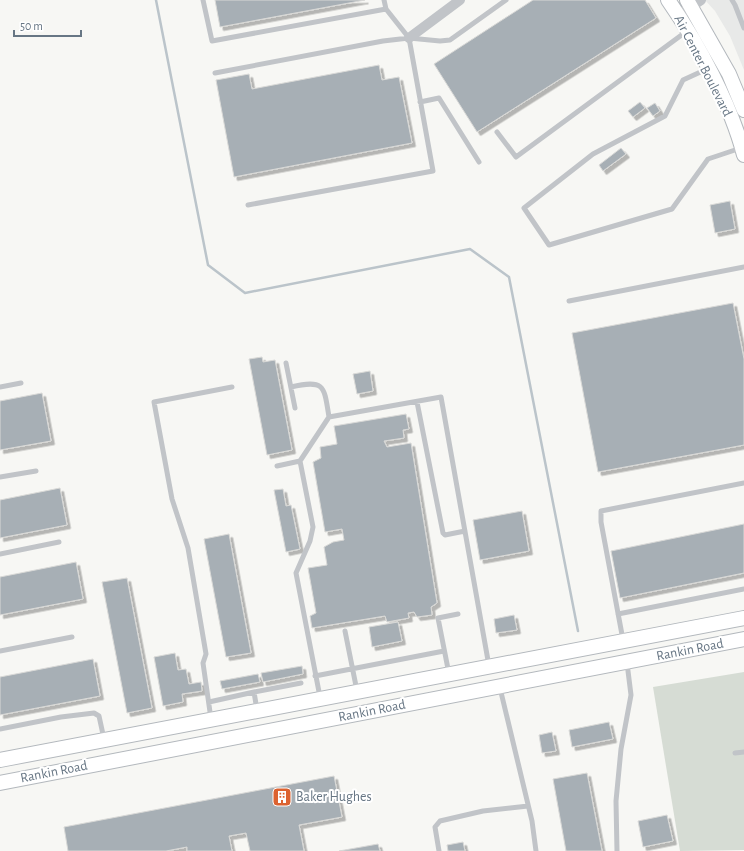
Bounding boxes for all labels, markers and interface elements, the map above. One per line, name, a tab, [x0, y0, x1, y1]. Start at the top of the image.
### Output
scale bar	[14, 12, 81, 38]
street label: Air Center Boulevard	[671, 13, 735, 119]
text: 50 m	[20, 20, 43, 32]
street label: Rankin Road	[655, 637, 725, 663]
street label: Rankin Road	[337, 698, 407, 724]
street label: Rankin Road	[19, 759, 89, 785]
building icon: Baker Hughes	[271, 786, 293, 808]
place label: Baker Hughes	[296, 790, 372, 804]

